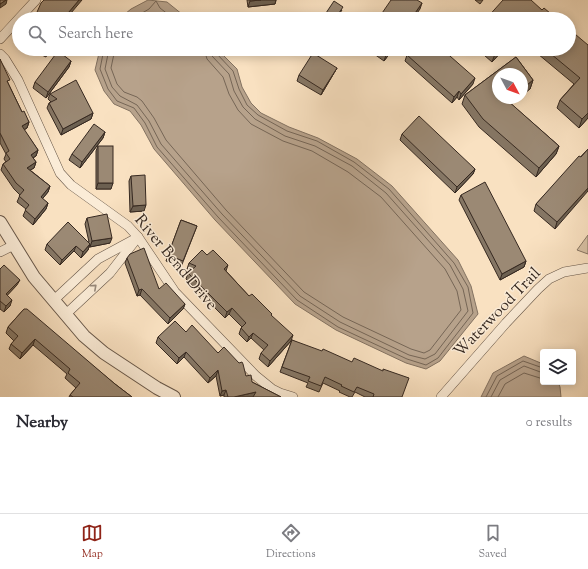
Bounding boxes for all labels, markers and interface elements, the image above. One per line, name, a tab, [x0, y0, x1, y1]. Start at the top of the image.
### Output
search box	[12, 12, 576, 56]
icon: search	[26, 23, 48, 45]
text: Search here	[58, 24, 133, 45]
north arrow	[492, 68, 528, 104]
street label: River Bend Drive	[128, 210, 222, 316]
street label: Waterwood Trail	[449, 263, 547, 363]
one-way arrow	[90, 285, 97, 292]
map controls	[540, 349, 576, 385]
button: layers	[540, 349, 576, 385]
text: Nearby	[16, 411, 68, 435]
text: 0 results	[526, 414, 572, 432]
tab: Map	[81, 522, 103, 562]
tab: Directions	[266, 522, 316, 562]
tab: Saved	[478, 522, 507, 562]

